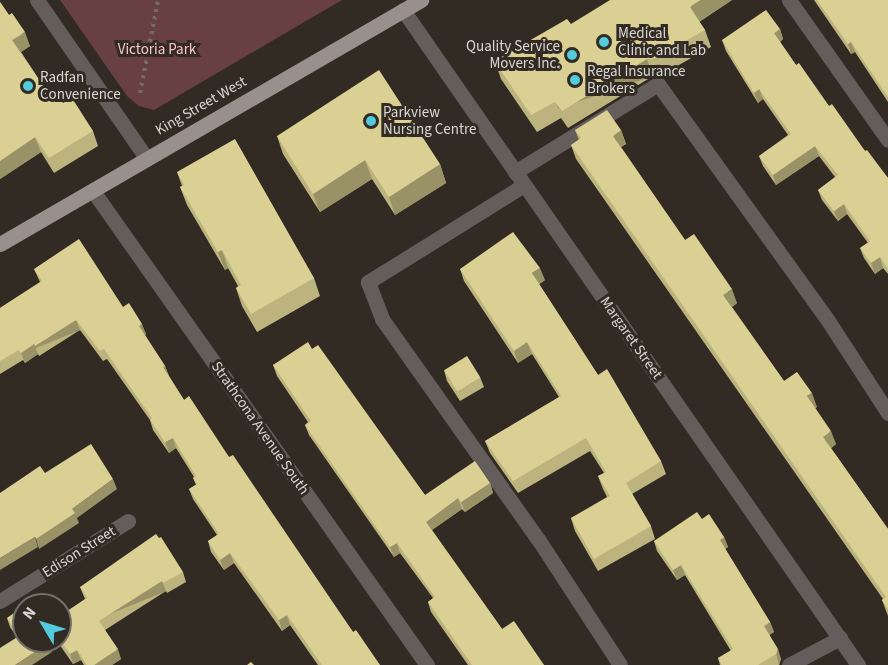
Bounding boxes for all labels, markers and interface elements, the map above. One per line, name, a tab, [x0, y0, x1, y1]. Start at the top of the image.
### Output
place label: Medical Clinic and Lab	[618, 24, 706, 59]
marker: Medical Clinic and Lab	[595, 33, 613, 51]
place label: Quality Service Movers Inc.	[466, 37, 560, 72]
park label: Victoria Park	[118, 41, 196, 59]
marker: Quality Service Movers Inc.	[565, 48, 579, 62]
place label: Regal Insurance Brokers	[587, 62, 686, 97]
place label: Radfan Convenience	[40, 68, 121, 103]
street label: King Street West	[152, 73, 250, 139]
marker: Regal Insurance Brokers	[568, 73, 582, 87]
marker: Radfan Convenience	[21, 79, 35, 93]
place label: Parkview Nursing Centre	[383, 103, 477, 138]
marker: Parkview Nursing Centre	[364, 114, 378, 128]
street label: Margaret Street	[596, 293, 666, 383]
street label: Strathcona Avenue South	[207, 358, 313, 498]
street label: Edison Street	[39, 522, 119, 582]
north arrow	[12, 593, 72, 653]
text: N	[17, 602, 41, 624]

